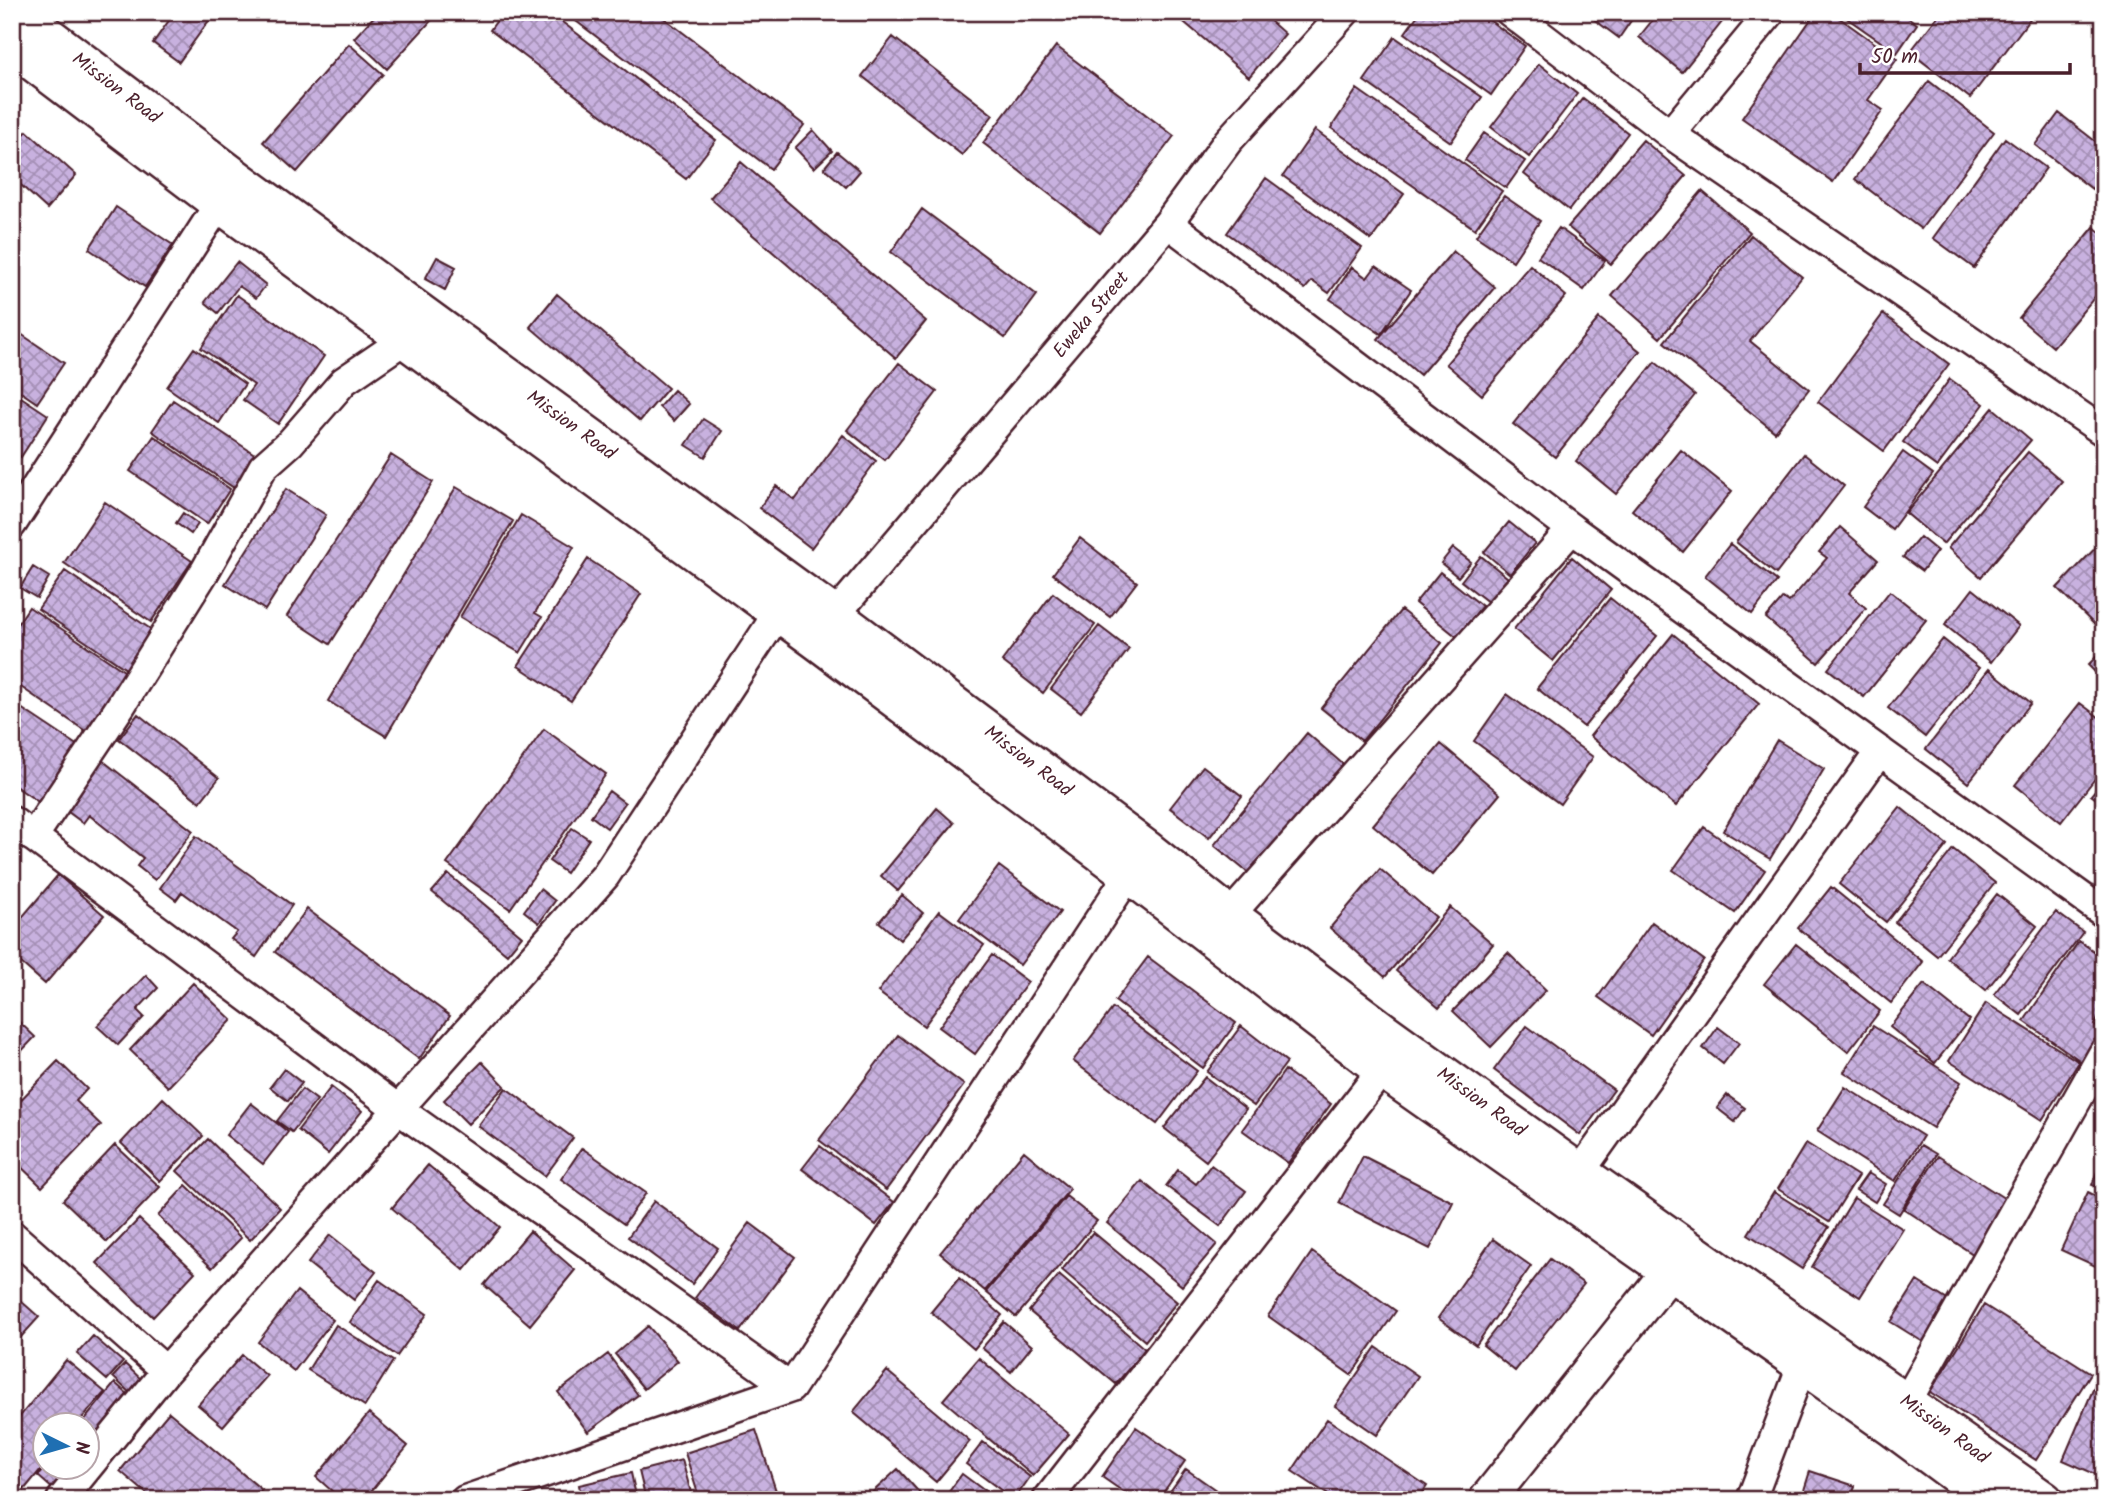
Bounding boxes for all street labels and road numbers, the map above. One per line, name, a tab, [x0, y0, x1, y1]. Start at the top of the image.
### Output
street label: Mission Road	[65, 45, 167, 132]
street label: Eweka Street	[1046, 265, 1138, 366]
street label: Mission Road	[520, 383, 622, 469]
street label: Mission Road	[977, 718, 1079, 805]
street label: Mission Road	[1430, 1060, 1532, 1146]
street label: Mission Road	[1893, 1387, 1995, 1473]

